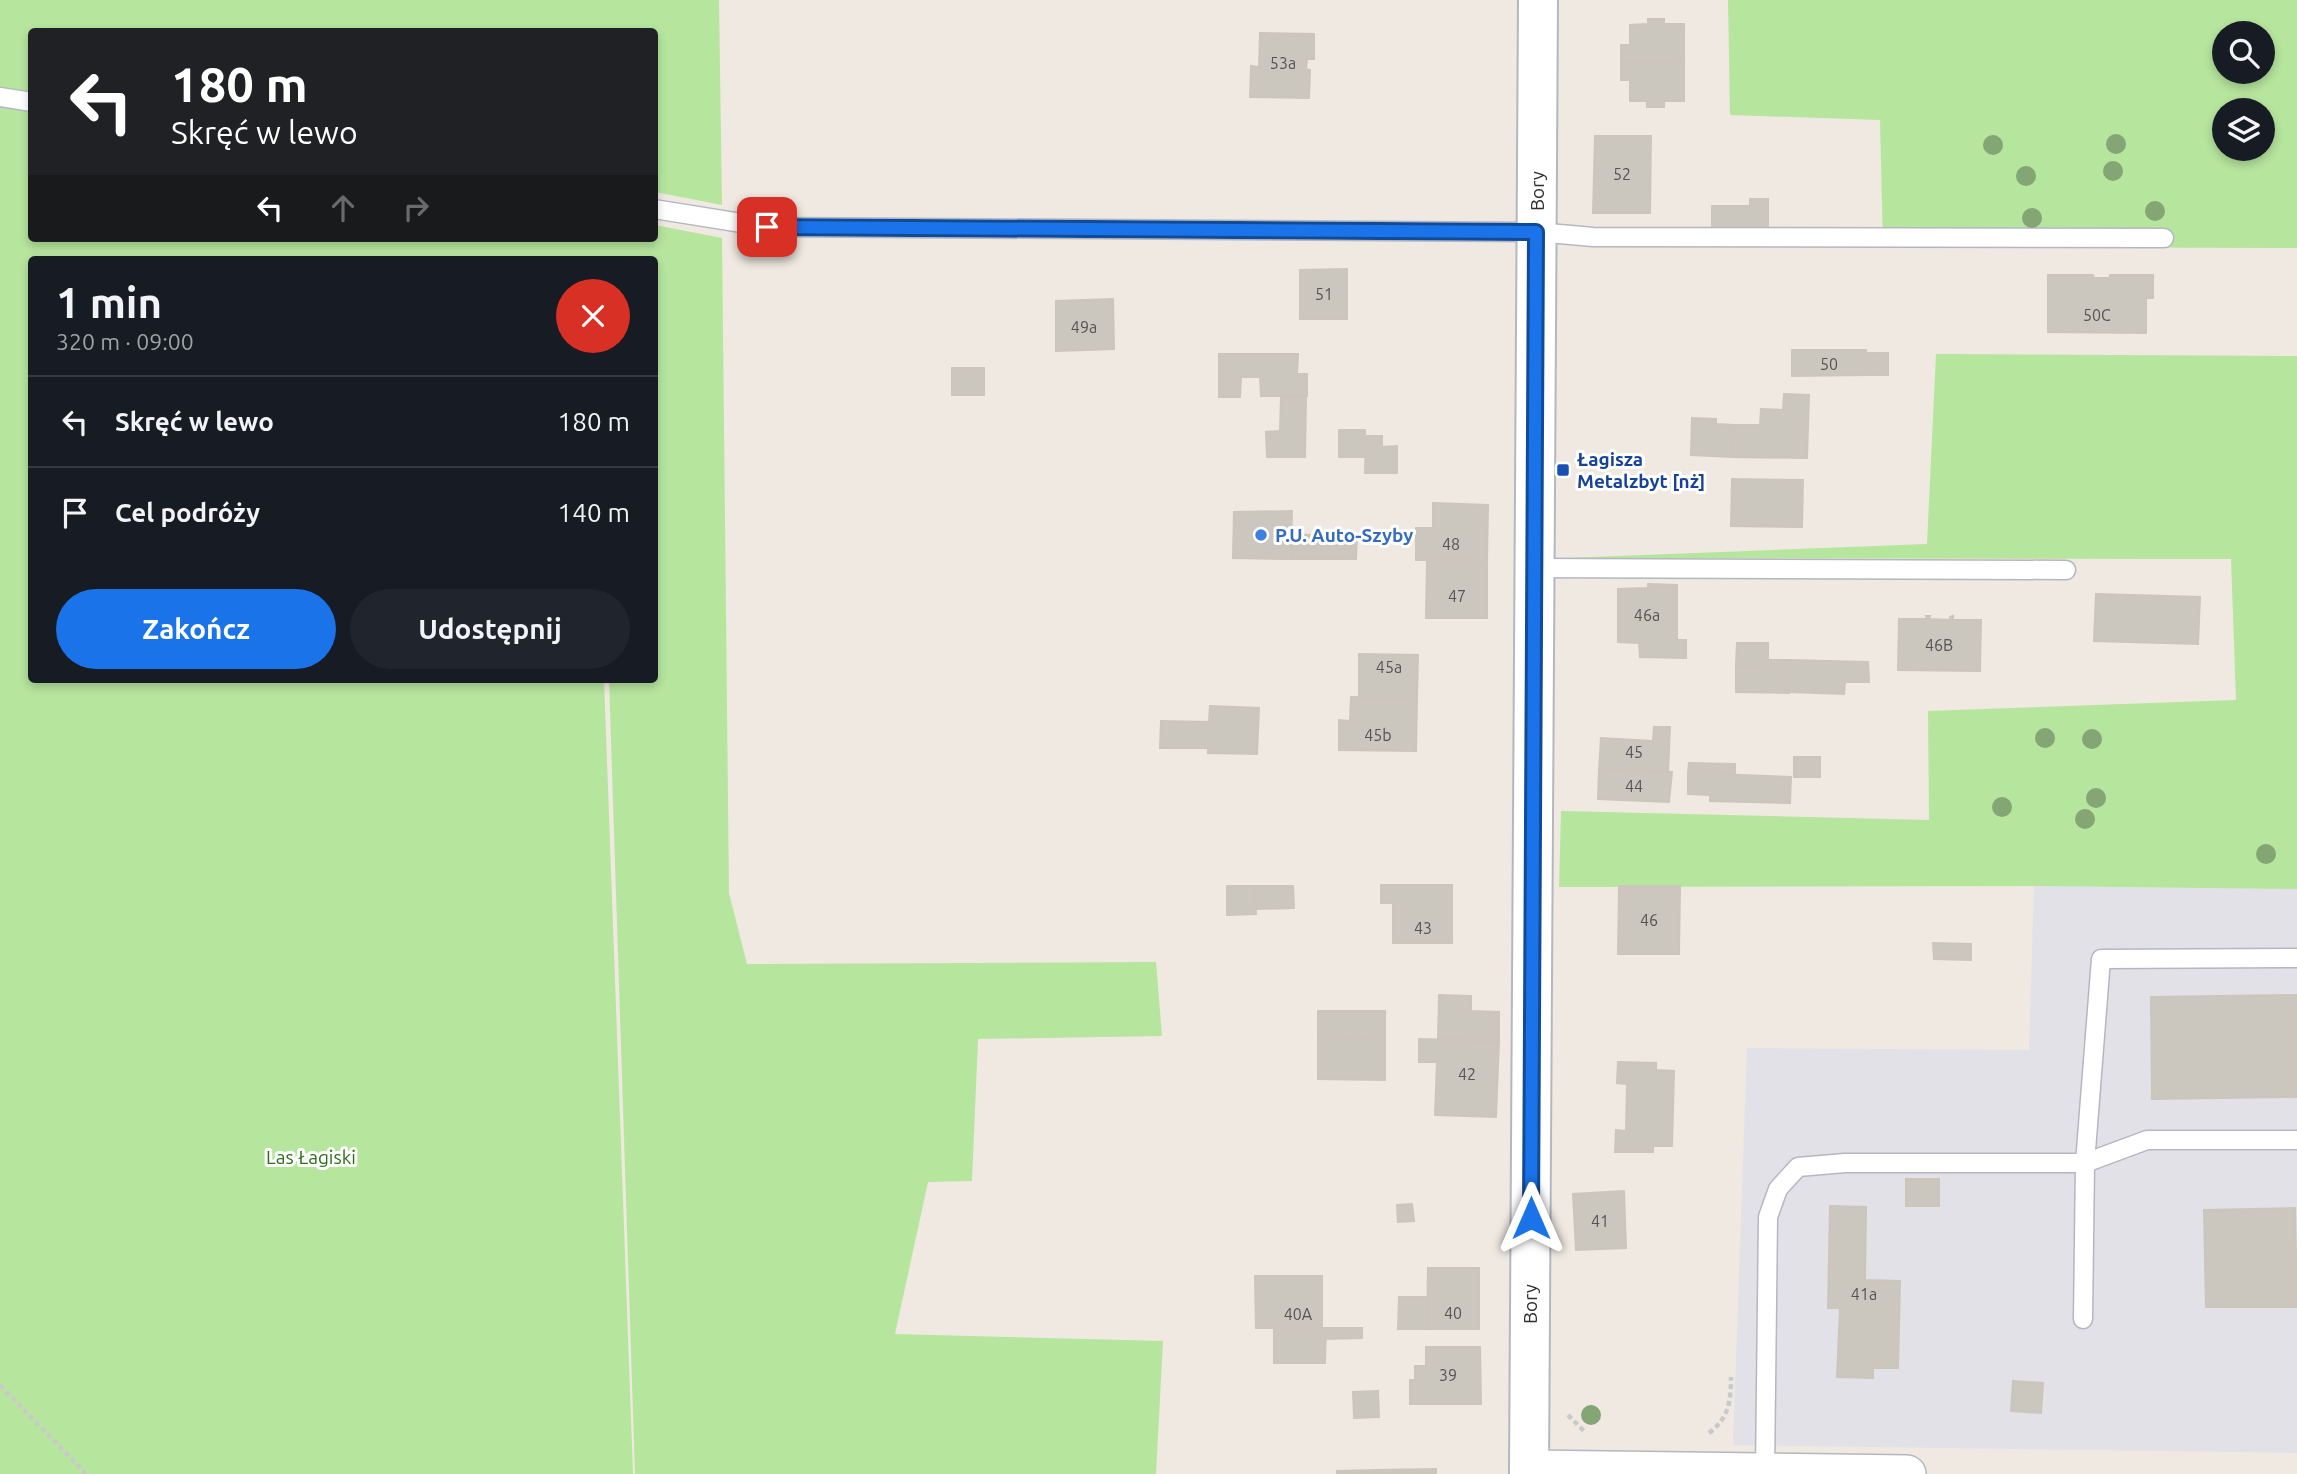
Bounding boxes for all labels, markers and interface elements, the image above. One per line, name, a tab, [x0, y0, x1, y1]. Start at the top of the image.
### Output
map controls	[2212, 21, 2275, 161]
button: search	[2212, 21, 2275, 84]
house number: 53a	[1270, 54, 1296, 72]
icon: left	[56, 56, 147, 147]
text: 180 m	[171, 56, 308, 111]
button: layers	[2212, 98, 2275, 161]
text: Skręć w lewo	[171, 114, 358, 150]
house number: 52	[1613, 165, 1631, 183]
street label: Bory	[1526, 171, 1548, 211]
icon: left	[251, 189, 289, 227]
icon: ahead	[324, 189, 362, 227]
icon: right	[397, 189, 435, 227]
pin	[737, 197, 797, 257]
icon: arrive	[748, 208, 786, 246]
text: 1 min	[56, 279, 162, 326]
button: close	[556, 279, 630, 353]
house number: 51	[1315, 285, 1333, 303]
house number: 50C	[2083, 306, 2111, 324]
house number: 49a	[1071, 318, 1097, 336]
text: 320 m · 09:00	[56, 329, 194, 354]
house number: 50	[1820, 355, 1838, 373]
icon: left	[56, 403, 94, 441]
text: Skręć w lewo	[115, 407, 274, 436]
text: 180 m	[558, 407, 630, 436]
place label: Łagisza Metalzbyt [nż]	[1577, 448, 1705, 492]
marker: Łagisza Metalzbyt [nż]	[1555, 462, 1571, 478]
icon: arrive	[56, 494, 94, 532]
text: Cel podróży	[115, 498, 260, 527]
text: 140 m	[558, 498, 630, 527]
place label: P.U. Auto-Szyby	[1275, 524, 1413, 546]
marker: P.U. Auto-Szyby	[1253, 527, 1269, 543]
house number: 48	[1442, 535, 1460, 553]
house number: 47	[1448, 587, 1466, 605]
button: Zakończ	[56, 589, 336, 669]
button: Udostępnij	[350, 589, 630, 669]
house number: 46a	[1634, 606, 1660, 624]
house number: 46B	[1925, 636, 1953, 654]
house number: 45a	[1376, 658, 1402, 676]
house number: 45b	[1364, 726, 1392, 744]
house number: 45	[1625, 743, 1643, 761]
house number: 44	[1625, 777, 1643, 795]
house number: 46	[1640, 911, 1658, 929]
house number: 43	[1414, 919, 1432, 937]
house number: 42	[1458, 1065, 1476, 1083]
park label: Las Łagiski	[266, 1146, 356, 1168]
position arrow	[1494, 1181, 1568, 1255]
house number: 41	[1591, 1212, 1609, 1230]
street label: Bory	[1519, 1284, 1541, 1324]
house number: 41a	[1851, 1285, 1877, 1303]
house number: 40	[1444, 1304, 1462, 1322]
house number: 40A	[1284, 1305, 1313, 1323]
house number: 39	[1439, 1366, 1457, 1384]

